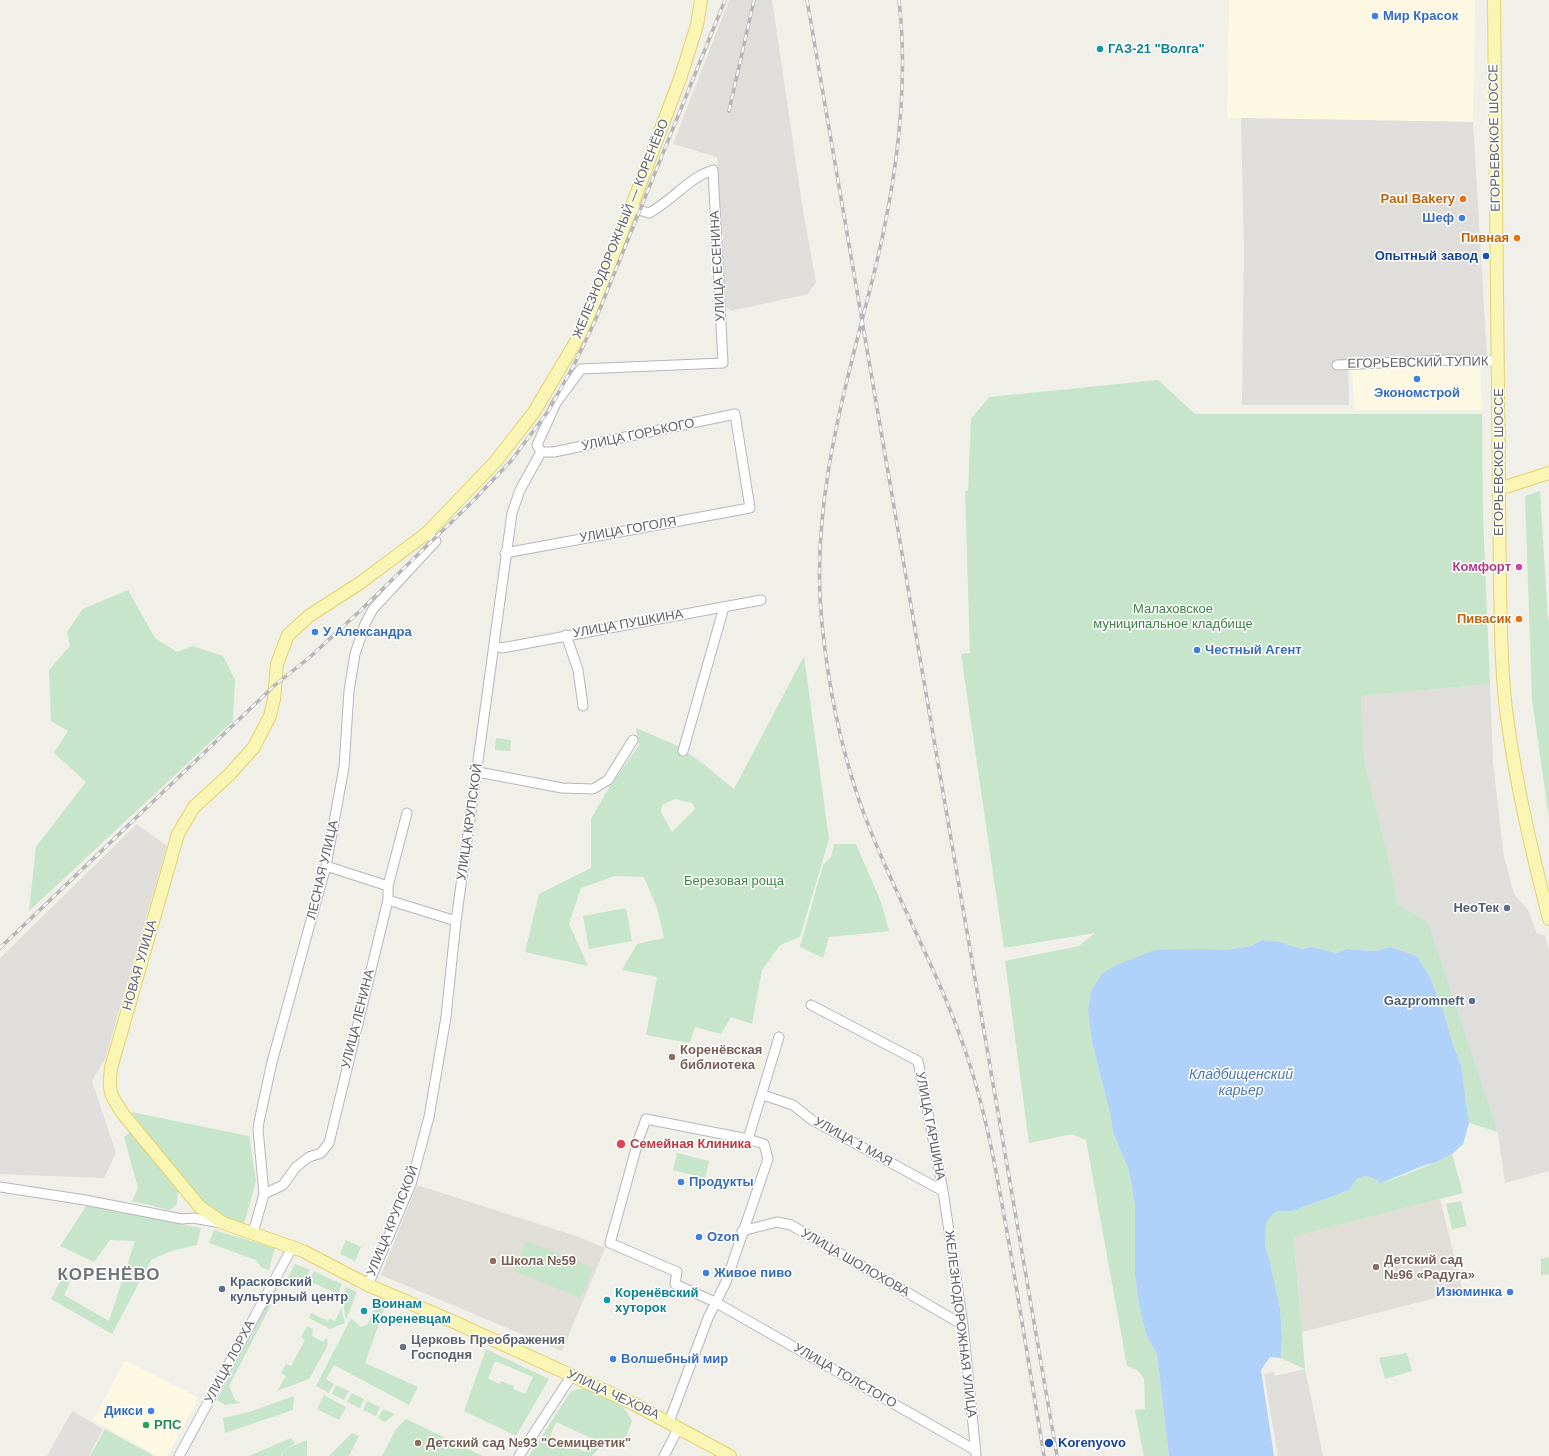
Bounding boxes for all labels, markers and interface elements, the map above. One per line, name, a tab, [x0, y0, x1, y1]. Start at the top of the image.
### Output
place label: Мир Красок	[1383, 8, 1458, 24]
marker: Мир Красок	[1370, 11, 1380, 21]
place label: ГАЗ-21 "Волга"	[1108, 41, 1205, 57]
marker: ГАЗ-21 "Волга"	[1095, 44, 1105, 54]
street label: ЕГОРЬЕВСКОЕ ШОССЕ	[1486, 64, 1504, 212]
street label: ЖЕЛЕЗНОДОРОЖНЫЙ — КОРЕНЁВО	[570, 117, 672, 341]
place label: Paul Bakery	[1381, 191, 1455, 207]
marker: Paul Bakery	[1458, 194, 1468, 204]
street label: УЛИЦА ЕСЕНИНА	[707, 210, 729, 322]
place label: Шеф	[1422, 210, 1454, 226]
marker: Шеф	[1457, 213, 1467, 223]
place label: Пивная	[1461, 230, 1509, 246]
marker: Пивная	[1512, 233, 1522, 243]
place label: Опытный завод	[1375, 248, 1478, 264]
marker: Опытный завод	[1481, 251, 1491, 261]
street label: ЕГОРЬЕВСКИЙ ТУПИК	[1347, 354, 1489, 372]
marker: Экономстрой	[1412, 374, 1422, 384]
place label: Экономстрой	[1374, 385, 1460, 401]
street label: ЕГОРЬЕВСКОЕ ШОССЕ	[1491, 388, 1507, 536]
street label: УЛИЦА ГОРЬКОГО	[580, 415, 696, 455]
street label: УЛИЦА ГОГОЛЯ	[578, 514, 678, 546]
place label: Комфорт	[1453, 559, 1511, 575]
marker: Комфорт	[1514, 562, 1524, 572]
park label: Малаховское муниципальное кладбище	[1093, 601, 1253, 632]
street label: УЛИЦА ПУШКИНА	[571, 607, 685, 641]
place label: Пивасик	[1457, 611, 1511, 627]
marker: Пивасик	[1514, 614, 1524, 624]
place label: У Александра	[323, 624, 412, 640]
marker: У Александра	[310, 627, 320, 637]
place label: Честный Агент	[1205, 642, 1302, 658]
marker: Честный Агент	[1192, 645, 1202, 655]
street label: УЛИЦА КРУПСКОЙ	[454, 763, 486, 881]
street label: ЛЕСНАЯ УЛИЦА	[304, 819, 342, 921]
park label: Березовая роща	[684, 873, 784, 889]
place label: НеоТек	[1453, 900, 1499, 916]
marker: НеоТек	[1502, 903, 1512, 913]
street label: НОВАЯ УЛИЦА	[120, 918, 160, 1012]
street label: УЛИЦА ЛЕНИНА	[338, 968, 378, 1070]
place label: Gazpromneft	[1384, 993, 1464, 1009]
marker: Gazpromneft	[1467, 996, 1477, 1006]
place label: Коренёвская библиотека	[680, 1042, 762, 1073]
marker: Коренёвская библиотека	[667, 1052, 677, 1062]
water label: Кладбищенский карьер	[1189, 1067, 1293, 1100]
street label: УЛИЦА ГАРШИНА	[912, 1070, 948, 1182]
street label: УЛИЦА 1 МАЯ	[811, 1114, 895, 1170]
place label: Семейная Клиника	[630, 1136, 751, 1152]
marker: Семейная Клиника	[615, 1138, 627, 1150]
street label: УЛИЦА КРУПСКОЙ	[364, 1164, 422, 1278]
place label: Продукты	[689, 1174, 754, 1190]
marker: Продукты	[676, 1177, 686, 1187]
street label: УЛИЦА ШОЛОХОВА	[798, 1226, 912, 1300]
place label: Ozon	[707, 1229, 739, 1245]
street label: ЖЕЛЕЗНОДОРОЖНАЯ УЛИЦА	[941, 1229, 979, 1419]
marker: Ozon	[694, 1232, 704, 1242]
place label: Детский сад №96 «Радуга»	[1384, 1252, 1475, 1283]
place label: Школа №59	[501, 1253, 576, 1269]
marker: Школа №59	[488, 1256, 498, 1266]
marker: Детский сад №96 «Радуга»	[1371, 1262, 1381, 1272]
district label: КОРЕНЁВО	[57, 1265, 161, 1285]
place label: Живое пиво	[714, 1265, 792, 1281]
marker: Живое пиво	[701, 1268, 711, 1278]
place label: Красковский культурный центр	[230, 1274, 348, 1305]
marker: Красковский культурный центр	[217, 1284, 227, 1294]
place label: Изюминка	[1436, 1284, 1502, 1300]
place label: Коренёвский хуторок	[615, 1285, 699, 1316]
marker: Изюминка	[1505, 1287, 1515, 1297]
marker: Коренёвский хуторок	[602, 1295, 612, 1305]
place label: Воинам Кореневцам	[372, 1296, 451, 1327]
marker: Воинам Кореневцам	[359, 1306, 369, 1316]
street label: УЛИЦА ЛОРХА	[202, 1318, 258, 1406]
place label: Церковь Преображения Господня	[411, 1332, 565, 1363]
street label: УЛИЦА ТОЛСТОГО	[791, 1340, 899, 1412]
marker: Церковь Преображения Господня	[398, 1342, 408, 1352]
place label: Волшебный мир	[621, 1351, 728, 1367]
marker: Волшебный мир	[608, 1354, 618, 1364]
street label: УЛИЦА ЧЕХОВА	[564, 1367, 662, 1423]
place label: Дикси	[104, 1403, 143, 1419]
marker: Дикси	[146, 1406, 156, 1416]
place label: РПС	[154, 1417, 181, 1433]
marker: РПС	[141, 1420, 151, 1430]
place label: Детский сад №93 "Семицветик"	[426, 1435, 631, 1451]
place label: Korenyovo	[1058, 1435, 1126, 1451]
marker: Korenyovo	[1043, 1437, 1055, 1449]
marker: Детский сад №93 "Семицветик"	[413, 1438, 423, 1448]

